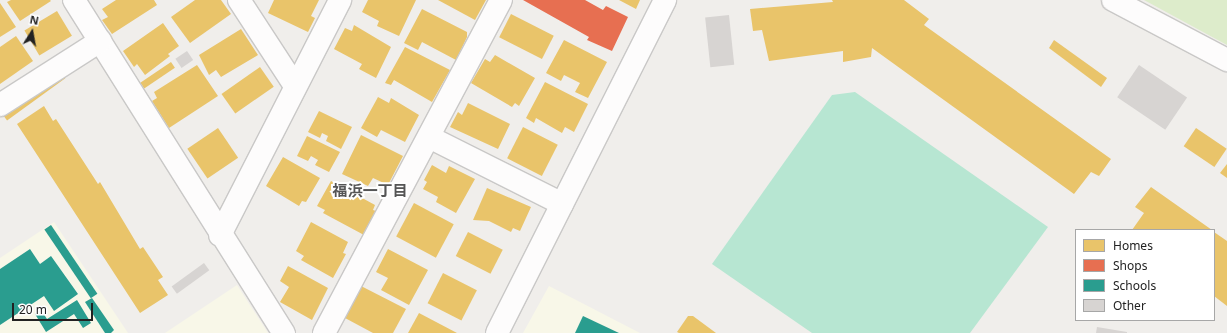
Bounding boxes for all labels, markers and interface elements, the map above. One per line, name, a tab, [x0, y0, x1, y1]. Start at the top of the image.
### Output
north arrow	[12, 12, 52, 52]
text: N	[29, 12, 40, 28]
district label: 福浜一丁目	[333, 182, 407, 200]
legend	[1075, 229, 1215, 321]
text: Homes	[1113, 237, 1153, 254]
text: Shops	[1113, 257, 1147, 274]
text: Schools	[1113, 277, 1156, 294]
scale bar	[14, 295, 95, 321]
text: Other	[1113, 297, 1146, 314]
text: 20 m	[19, 301, 47, 318]

